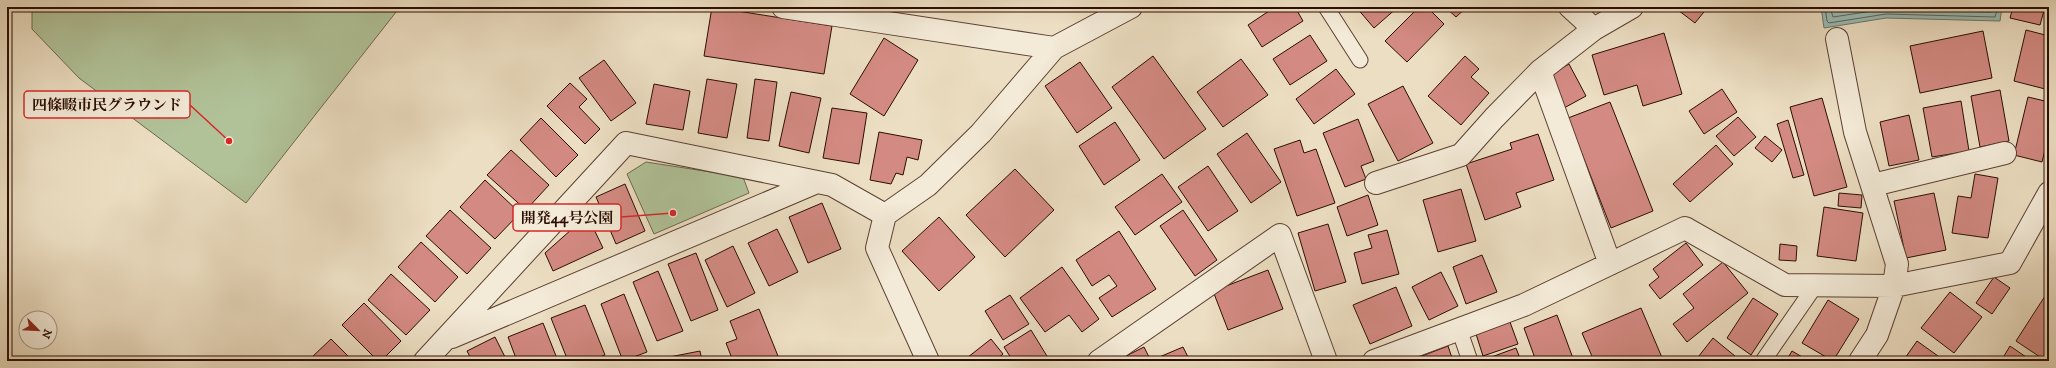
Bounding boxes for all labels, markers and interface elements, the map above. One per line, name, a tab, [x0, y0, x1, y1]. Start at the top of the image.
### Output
callout: 四條畷市民グラウンド	[24, 91, 190, 118]
text: 四條畷市民グラウンド	[32, 96, 182, 115]
callout: 開発44号公園	[513, 204, 621, 231]
text: 開発44号公園	[521, 209, 613, 228]
north arrow	[18, 310, 58, 350]
text: N	[38, 327, 54, 341]

